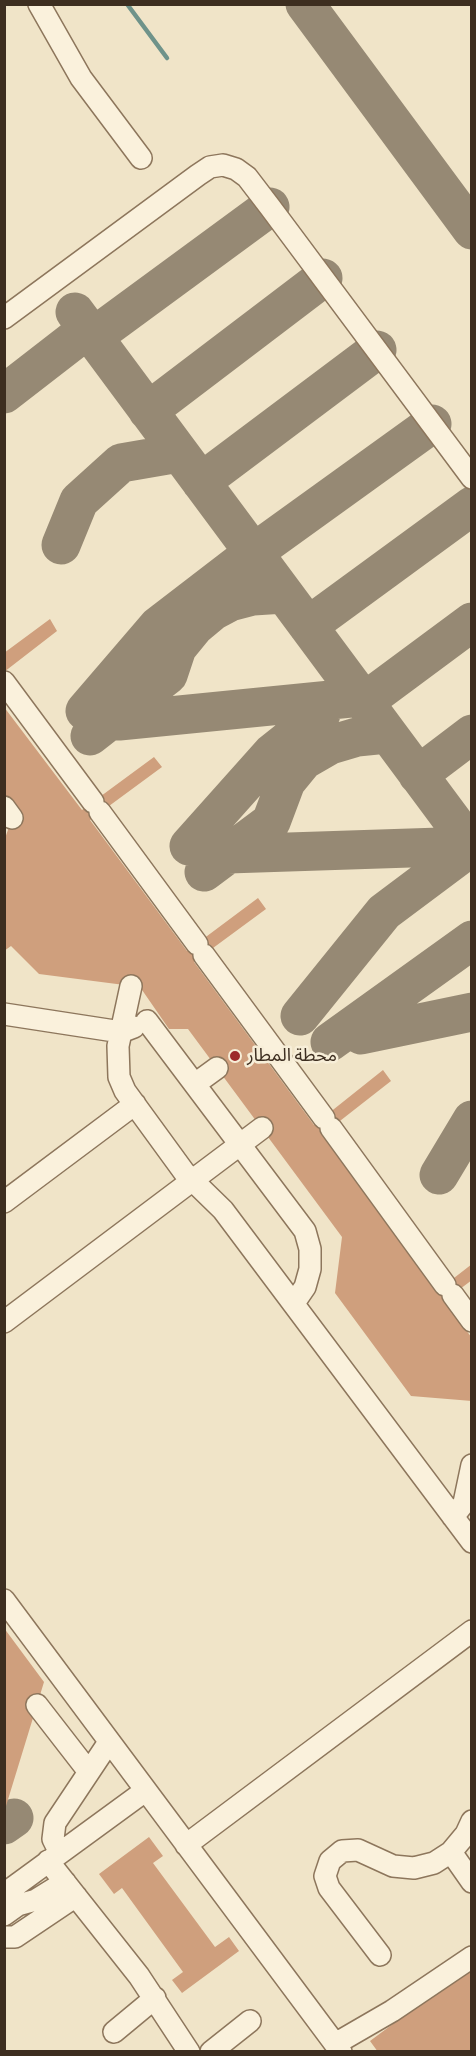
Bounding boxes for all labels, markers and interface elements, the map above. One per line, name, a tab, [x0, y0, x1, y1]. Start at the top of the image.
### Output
place label: محطة المطار	[247, 1045, 337, 1067]
marker: محطة المطار	[228, 1049, 242, 1063]

